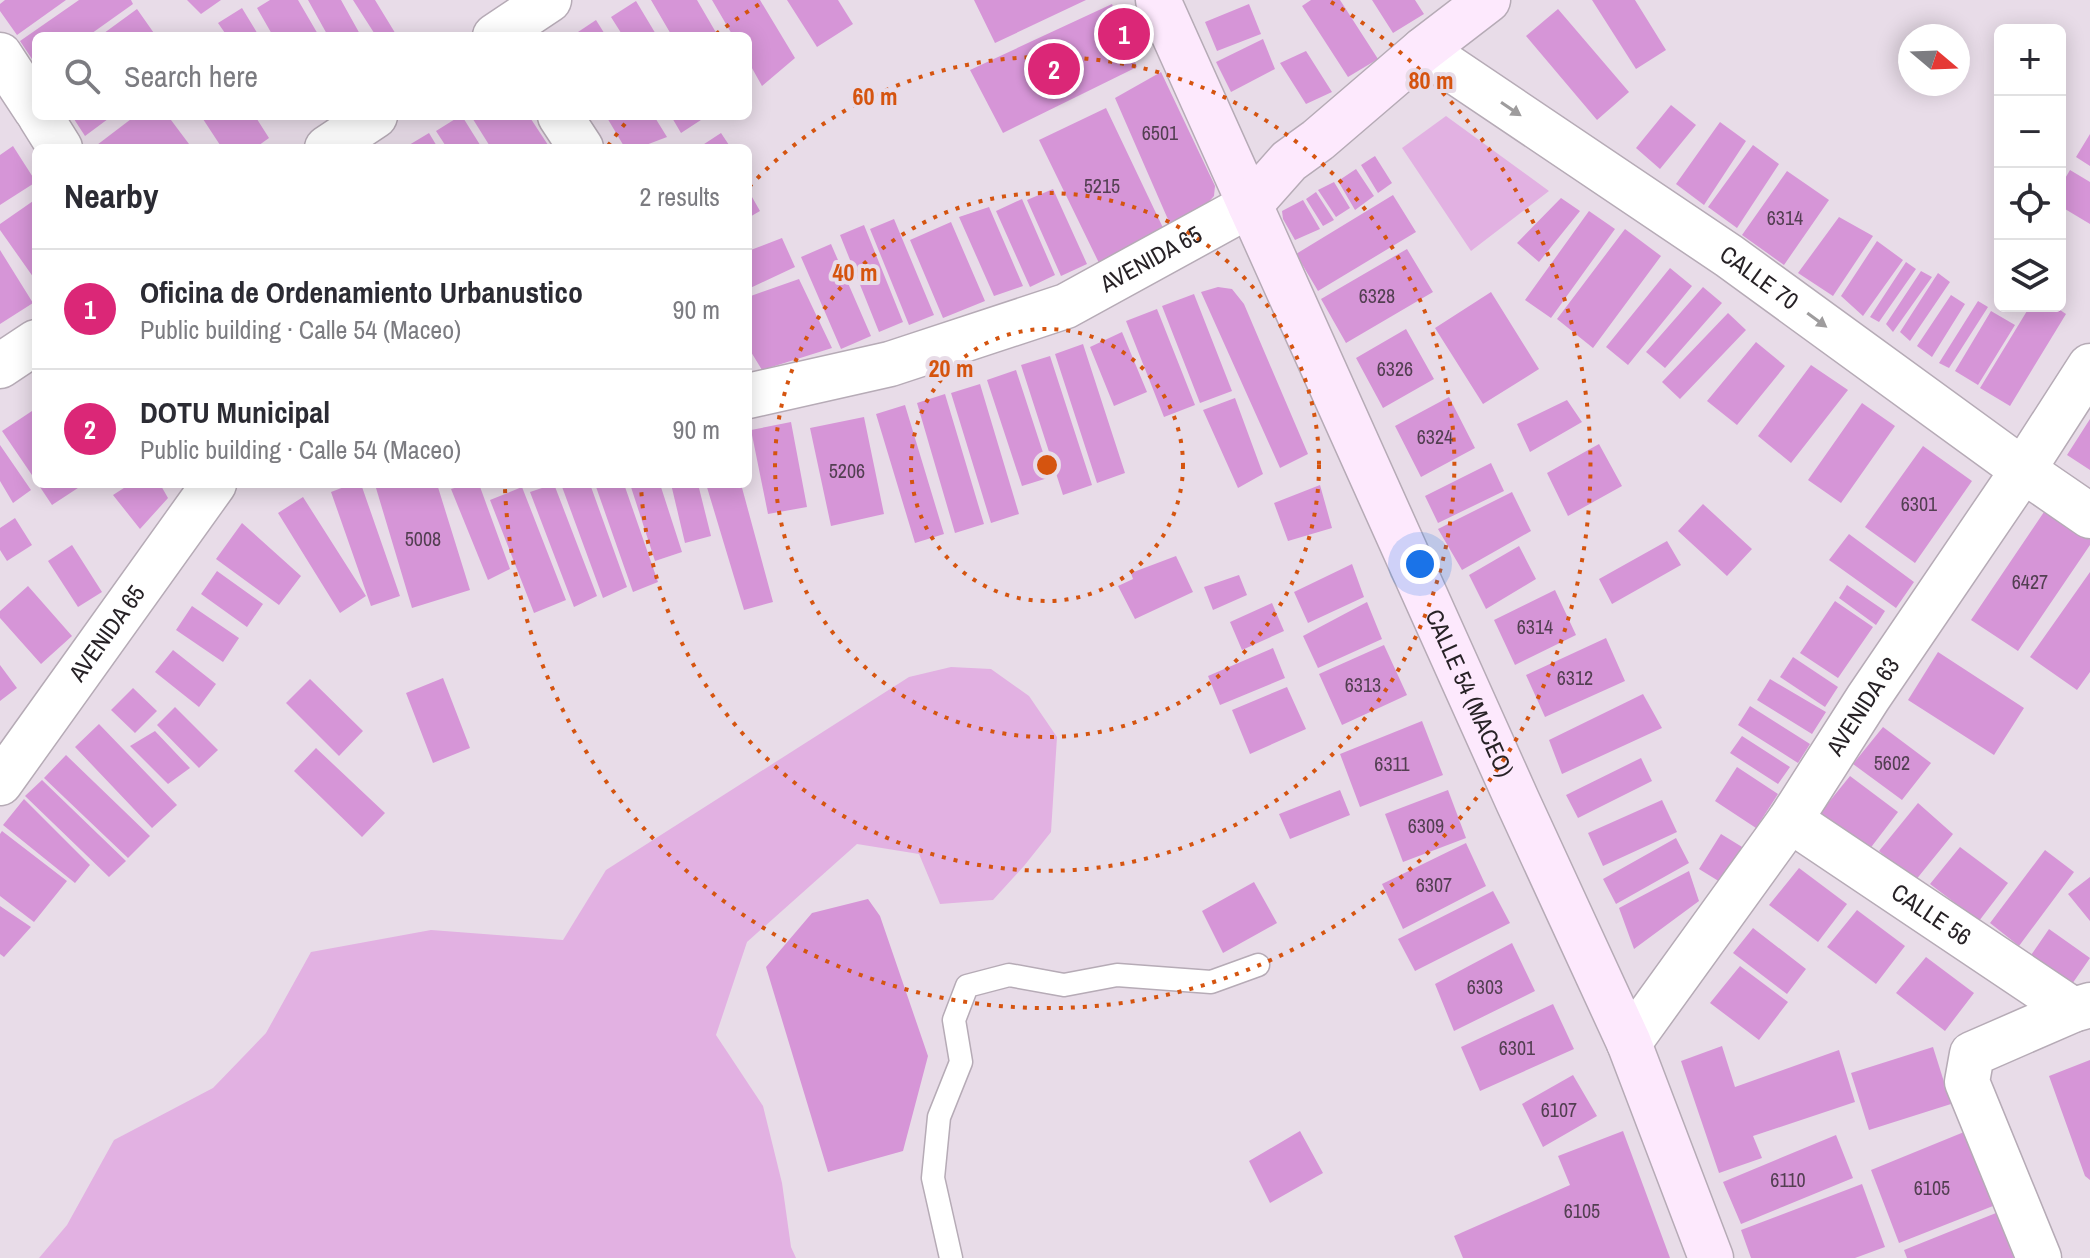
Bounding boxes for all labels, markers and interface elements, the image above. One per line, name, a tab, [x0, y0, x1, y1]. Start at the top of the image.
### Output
pin: 1	[1098, 4, 1150, 64]
north arrow	[1898, 24, 1970, 96]
map controls	[1994, 24, 2066, 312]
button: +	[1994, 24, 2066, 96]
search box	[32, 32, 752, 120]
pin: 2	[1028, 39, 1080, 99]
icon: search	[60, 54, 104, 98]
text: Search here	[124, 56, 258, 96]
text: 80 m	[1409, 64, 1453, 96]
text: 60 m	[853, 80, 897, 112]
button: −	[1994, 96, 2066, 168]
one-way arrow	[1500, 102, 1522, 116]
house number: 6501	[1142, 119, 1178, 146]
button: locate	[1994, 168, 2066, 240]
house number: 5215	[1084, 172, 1120, 199]
text: Nearby	[64, 173, 159, 219]
text: 2 results	[639, 179, 720, 214]
house number: 6314	[1767, 204, 1803, 231]
street label: AVENIDA 65	[1093, 218, 1207, 300]
street label: CALLE 70	[1714, 238, 1805, 316]
button: layers	[1994, 240, 2066, 312]
text: 40 m	[833, 256, 877, 288]
text: Oficina de Ordenamiento Urbanustico	[140, 272, 583, 312]
house number: 6328	[1359, 282, 1395, 309]
text: 1	[84, 292, 96, 327]
text: 90 m	[673, 292, 720, 327]
text: Public building · Calle 54 (Maceo)	[140, 312, 461, 347]
one-way arrow	[1807, 312, 1828, 327]
text: 20 m	[929, 352, 973, 384]
house number: 6326	[1377, 355, 1413, 382]
text: DOTU Municipal	[140, 392, 330, 432]
text: 2	[84, 412, 96, 447]
text: 90 m	[673, 412, 720, 447]
house number: 6324	[1417, 423, 1453, 450]
text: Public building · Calle 54 (Maceo)	[140, 432, 461, 467]
centre of rings	[1033, 451, 1061, 479]
house number: 5206	[829, 457, 865, 484]
house number: 6301	[1901, 490, 1937, 517]
house number: 5008	[405, 525, 441, 552]
your location	[1400, 544, 1440, 584]
house number: 6427	[2012, 568, 2048, 595]
street label: AVENIDA 65	[60, 578, 152, 688]
street label: CALLE 54 (MACEO)	[1419, 604, 1522, 782]
house number: 6314	[1517, 613, 1553, 640]
street label: AVENIDA 63	[1818, 651, 1906, 762]
house number: 6312	[1557, 664, 1593, 691]
house number: 6313	[1345, 671, 1381, 698]
house number: 5602	[1874, 749, 1910, 776]
house number: 6311	[1374, 750, 1410, 777]
house number: 6309	[1408, 812, 1444, 839]
house number: 6307	[1416, 871, 1452, 898]
street label: CALLE 56	[1886, 876, 1978, 952]
house number: 6303	[1467, 973, 1503, 1000]
house number: 6301	[1499, 1034, 1535, 1061]
house number: 6107	[1541, 1096, 1577, 1123]
house number: 6110	[1770, 1166, 1806, 1193]
house number: 6105	[1914, 1174, 1950, 1201]
house number: 6105	[1564, 1197, 1600, 1224]

